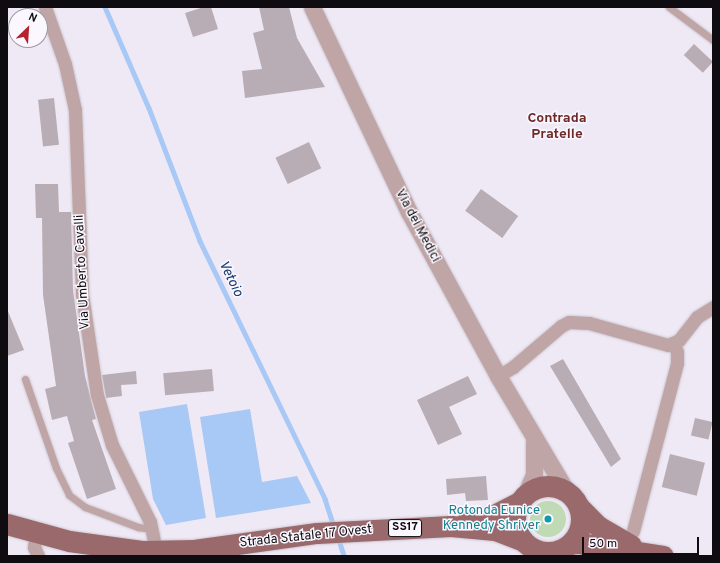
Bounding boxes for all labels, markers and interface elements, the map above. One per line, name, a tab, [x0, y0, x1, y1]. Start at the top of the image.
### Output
north arrow	[8, 8, 48, 48]
text: N	[26, 10, 39, 26]
district label: Contrada Pratelle	[527, 111, 587, 144]
street label: Via dei Medici	[391, 187, 443, 265]
street label: Via Umberto Cavalli	[72, 214, 94, 330]
water label: Vetoio	[214, 258, 246, 300]
place label: Rotonda Eunice Kennedy Shriver	[443, 504, 540, 535]
marker: Rotonda Eunice Kennedy Shriver	[543, 514, 553, 524]
road number: SS17	[388, 518, 422, 538]
street label: Strada Statale 17 Ovest	[239, 522, 373, 552]
scale bar	[584, 529, 701, 555]
text: 50 m	[589, 536, 617, 552]

